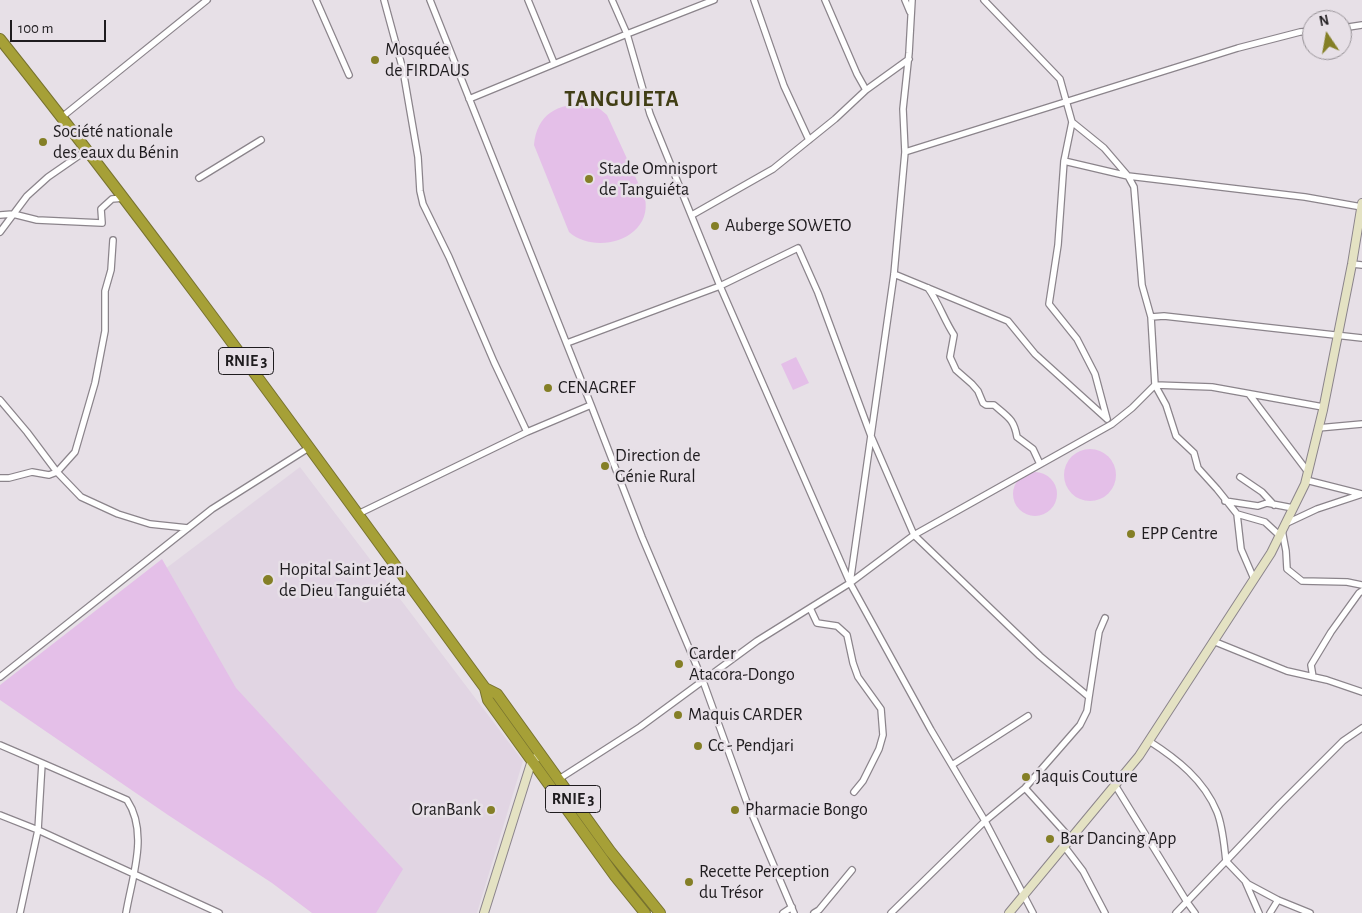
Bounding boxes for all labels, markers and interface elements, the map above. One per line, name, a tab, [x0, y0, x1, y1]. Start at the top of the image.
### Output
scale bar	[12, 10, 109, 42]
north arrow	[1302, 10, 1352, 60]
text: N	[1318, 13, 1330, 29]
text: 100 m	[18, 21, 53, 36]
place label: Mosquée de FIRDAUS	[385, 39, 469, 82]
marker: Mosquée de FIRDAUS	[369, 54, 381, 66]
district label: TANGUIETA	[563, 86, 681, 112]
place label: Société nationale des eaux du Bénin	[53, 121, 179, 163]
marker: Société nationale des eaux du Bénin	[37, 136, 49, 148]
place label: Stade Omnisport de Tanguiéta	[599, 158, 717, 200]
marker: Stade Omnisport de Tanguiéta	[583, 173, 595, 185]
place label: Auberge SOWETO	[725, 215, 852, 237]
marker: Auberge SOWETO	[709, 220, 721, 232]
road number: RNIE 3	[218, 348, 274, 374]
place label: CENAGREF	[558, 377, 636, 399]
marker: CENAGREF	[542, 382, 554, 394]
place label: Direction de Génie Rural	[615, 445, 701, 488]
marker: Direction de Génie Rural	[599, 460, 611, 472]
place label: EPP Centre	[1141, 523, 1218, 545]
marker: EPP Centre	[1125, 528, 1137, 540]
place label: Hopital Saint Jean de Dieu Tanguiéta	[279, 559, 406, 602]
marker: Hopital Saint Jean de Dieu Tanguiéta	[261, 573, 275, 587]
place label: Carder Atacora-Dongo	[689, 643, 795, 686]
marker: Carder Atacora-Dongo	[673, 658, 685, 670]
place label: Maquis CARDER	[688, 704, 803, 726]
marker: Maquis CARDER	[672, 709, 684, 721]
place label: Cc - Pendjari	[708, 735, 794, 757]
marker: Cc - Pendjari	[692, 740, 704, 752]
place label: Jaquis Couture	[1036, 766, 1138, 788]
marker: Jaquis Couture	[1020, 771, 1032, 783]
road number: RNIE 3	[546, 786, 600, 812]
place label: OranBank	[412, 799, 481, 821]
place label: Pharmacie Bongo	[745, 799, 868, 821]
marker: OranBank	[485, 804, 497, 816]
marker: Pharmacie Bongo	[729, 804, 741, 816]
place label: Bar Dancing App	[1060, 828, 1176, 850]
marker: Bar Dancing App	[1044, 833, 1056, 845]
place label: Recette Perception du Trésor	[699, 861, 829, 904]
marker: Recette Perception du Trésor	[683, 876, 695, 888]

